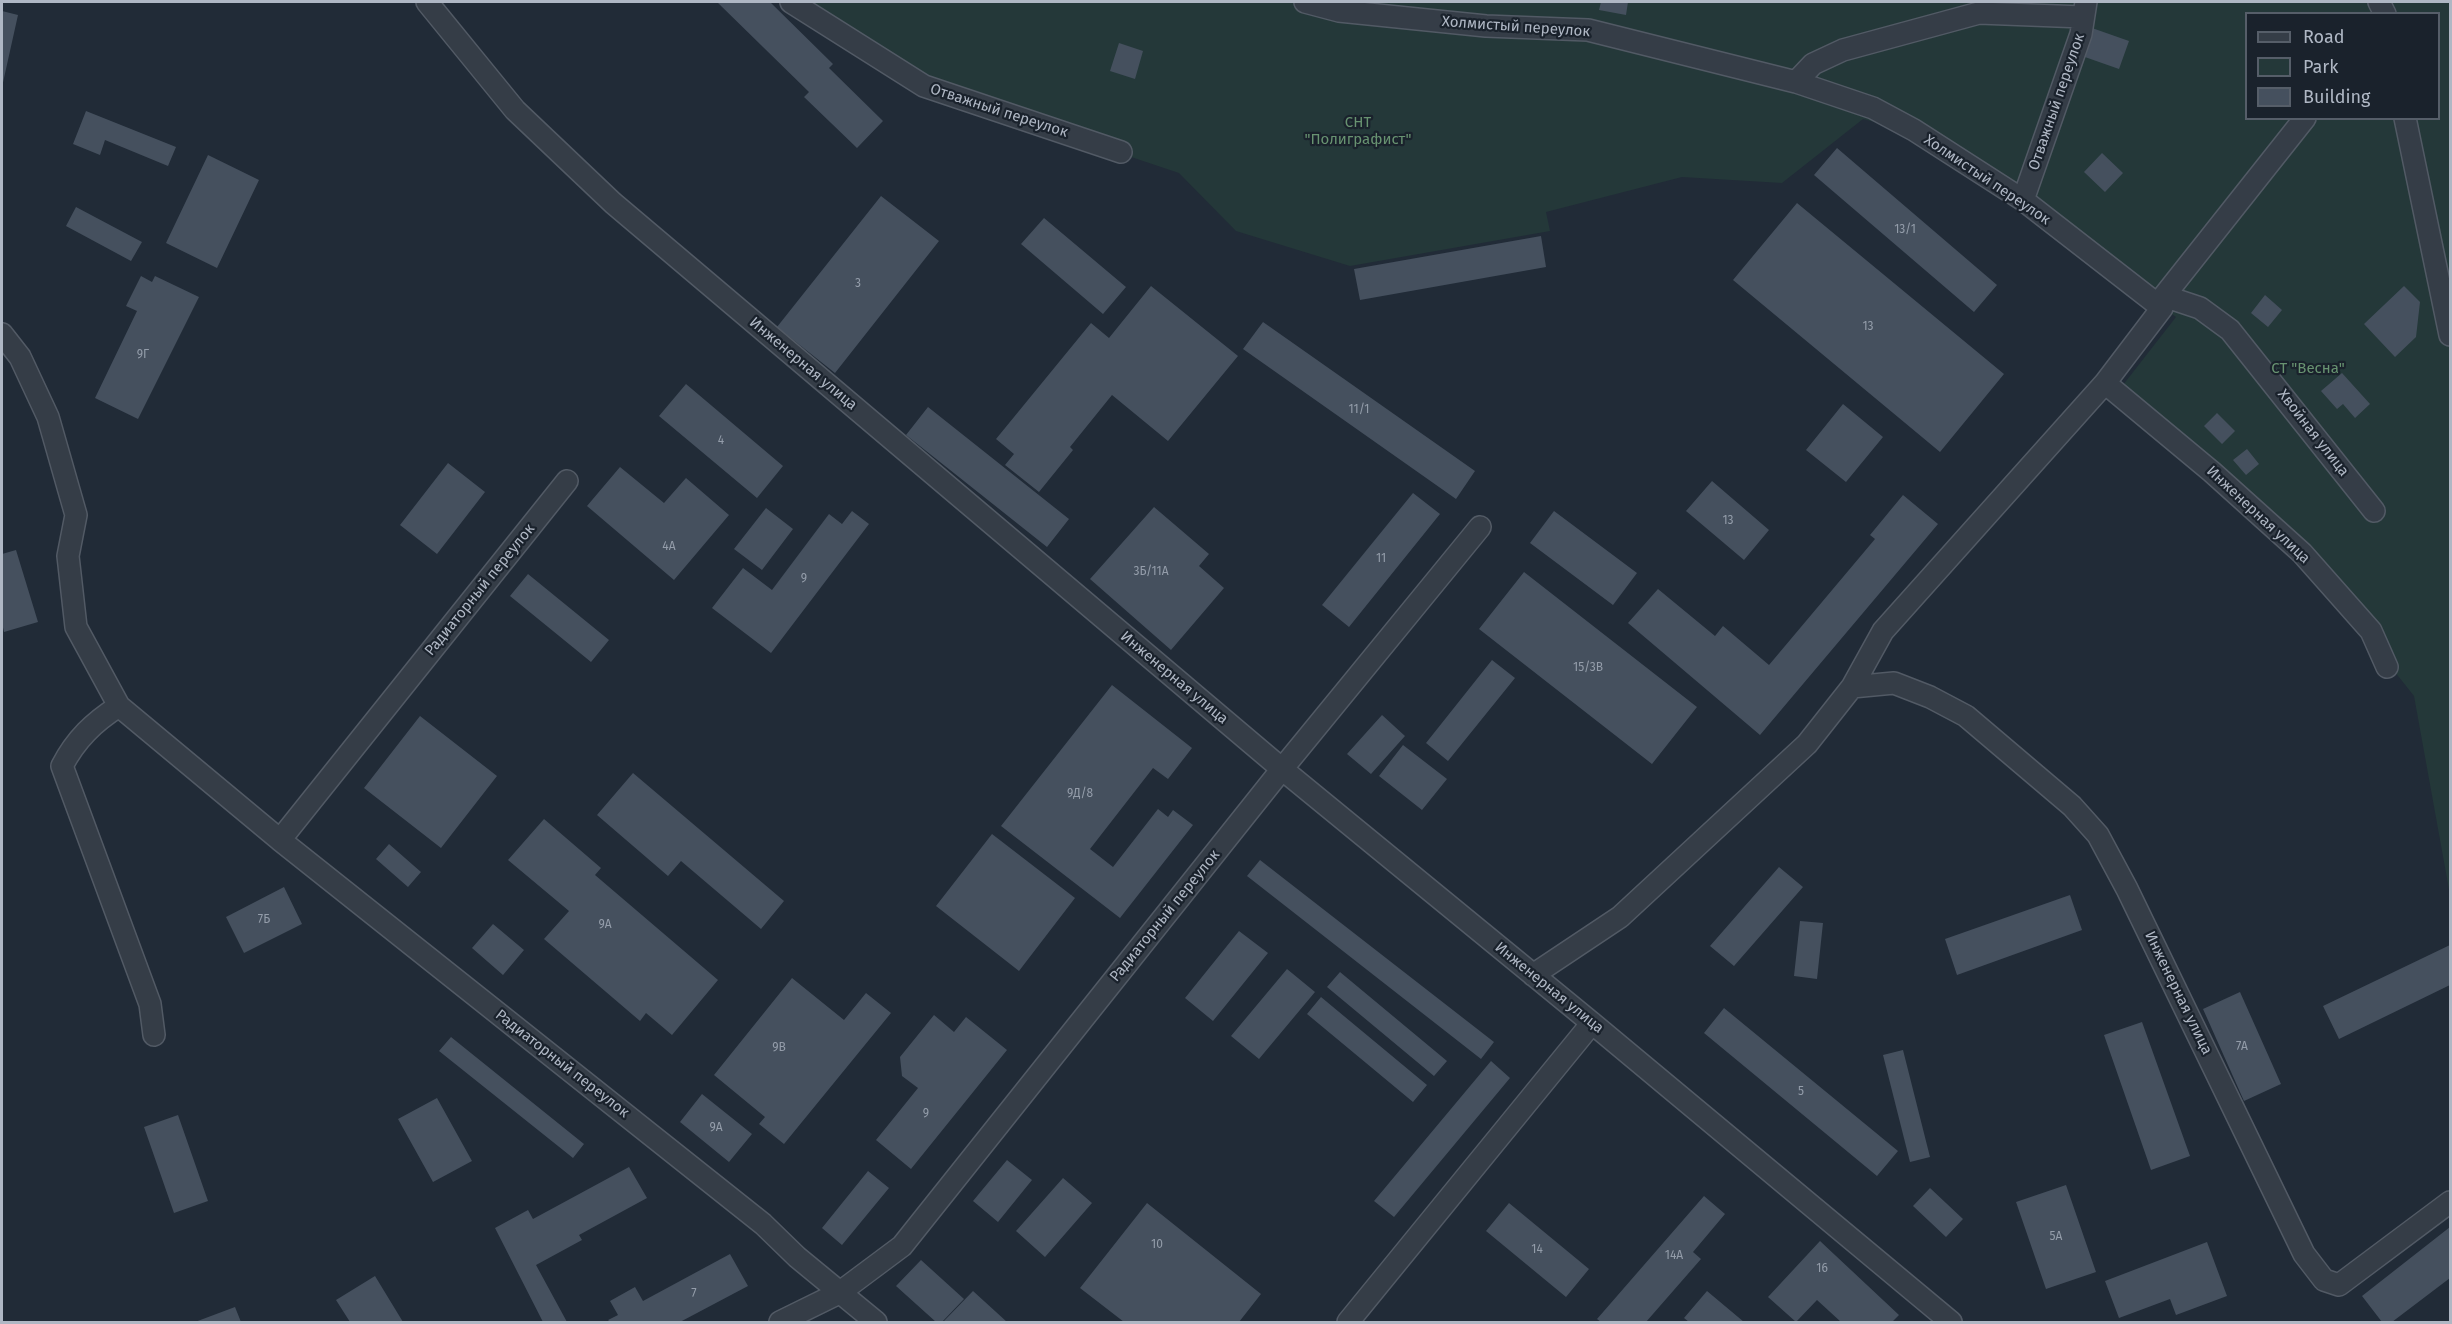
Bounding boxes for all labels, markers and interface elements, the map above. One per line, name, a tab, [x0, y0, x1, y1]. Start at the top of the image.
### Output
legend	[2245, 12, 2440, 120]
street label: Холмистый переулок	[1441, 13, 1591, 41]
text: Road	[2303, 26, 2345, 48]
street label: Отважный переулок	[2025, 31, 2089, 173]
text: Park	[2303, 56, 2338, 78]
street label: Отважный переулок	[928, 80, 1070, 142]
text: Building	[2303, 86, 2370, 108]
park label: СНТ "Полиграфист"	[1304, 114, 1412, 149]
street label: Холмистый переулок	[1920, 131, 2054, 229]
house number: 13/1	[1894, 223, 1916, 237]
house number: 3	[855, 277, 861, 291]
street label: Инженерная улица	[745, 314, 861, 414]
house number: 13	[1862, 320, 1874, 334]
house number: 9Г	[137, 348, 149, 362]
park label: СТ "Весна"	[2271, 360, 2345, 378]
street label: Хвойная улица	[2273, 386, 2353, 480]
house number: 11/1	[1349, 403, 1369, 417]
house number: 4	[718, 434, 724, 448]
street label: Инженерная улица	[2202, 462, 2314, 568]
house number: 13	[1722, 514, 1734, 528]
street label: Радиаторный переулок	[421, 520, 539, 660]
house number: 4А	[662, 540, 676, 554]
house number: 11	[1376, 552, 1386, 566]
house number: 3Б/11А	[1133, 565, 1169, 579]
house number: 9	[801, 572, 807, 586]
street label: Инженерная улица	[1116, 628, 1232, 728]
house number: 15/3В	[1573, 661, 1603, 675]
house number: 9Д/8	[1067, 787, 1093, 801]
street label: Радиаторный переулок	[1106, 846, 1224, 986]
house number: 7Б	[258, 913, 270, 927]
house number: 9А	[598, 918, 612, 932]
street label: Инженерная улица	[2140, 928, 2216, 1058]
street label: Инженерная улица	[1491, 939, 1607, 1037]
street label: Радиаторный переулок	[492, 1006, 632, 1122]
house number: 7А	[2236, 1040, 2248, 1054]
house number: 9В	[772, 1041, 786, 1055]
house number: 5	[1798, 1085, 1804, 1099]
house number: 9	[923, 1107, 929, 1121]
house number: 9А	[709, 1121, 723, 1135]
house number: 5А	[2050, 1230, 2062, 1244]
house number: 10	[1151, 1238, 1163, 1252]
house number: 14	[1531, 1243, 1543, 1257]
house number: 14А	[1665, 1249, 1683, 1263]
house number: 16	[1816, 1262, 1828, 1276]
house number: 7	[691, 1287, 697, 1301]

